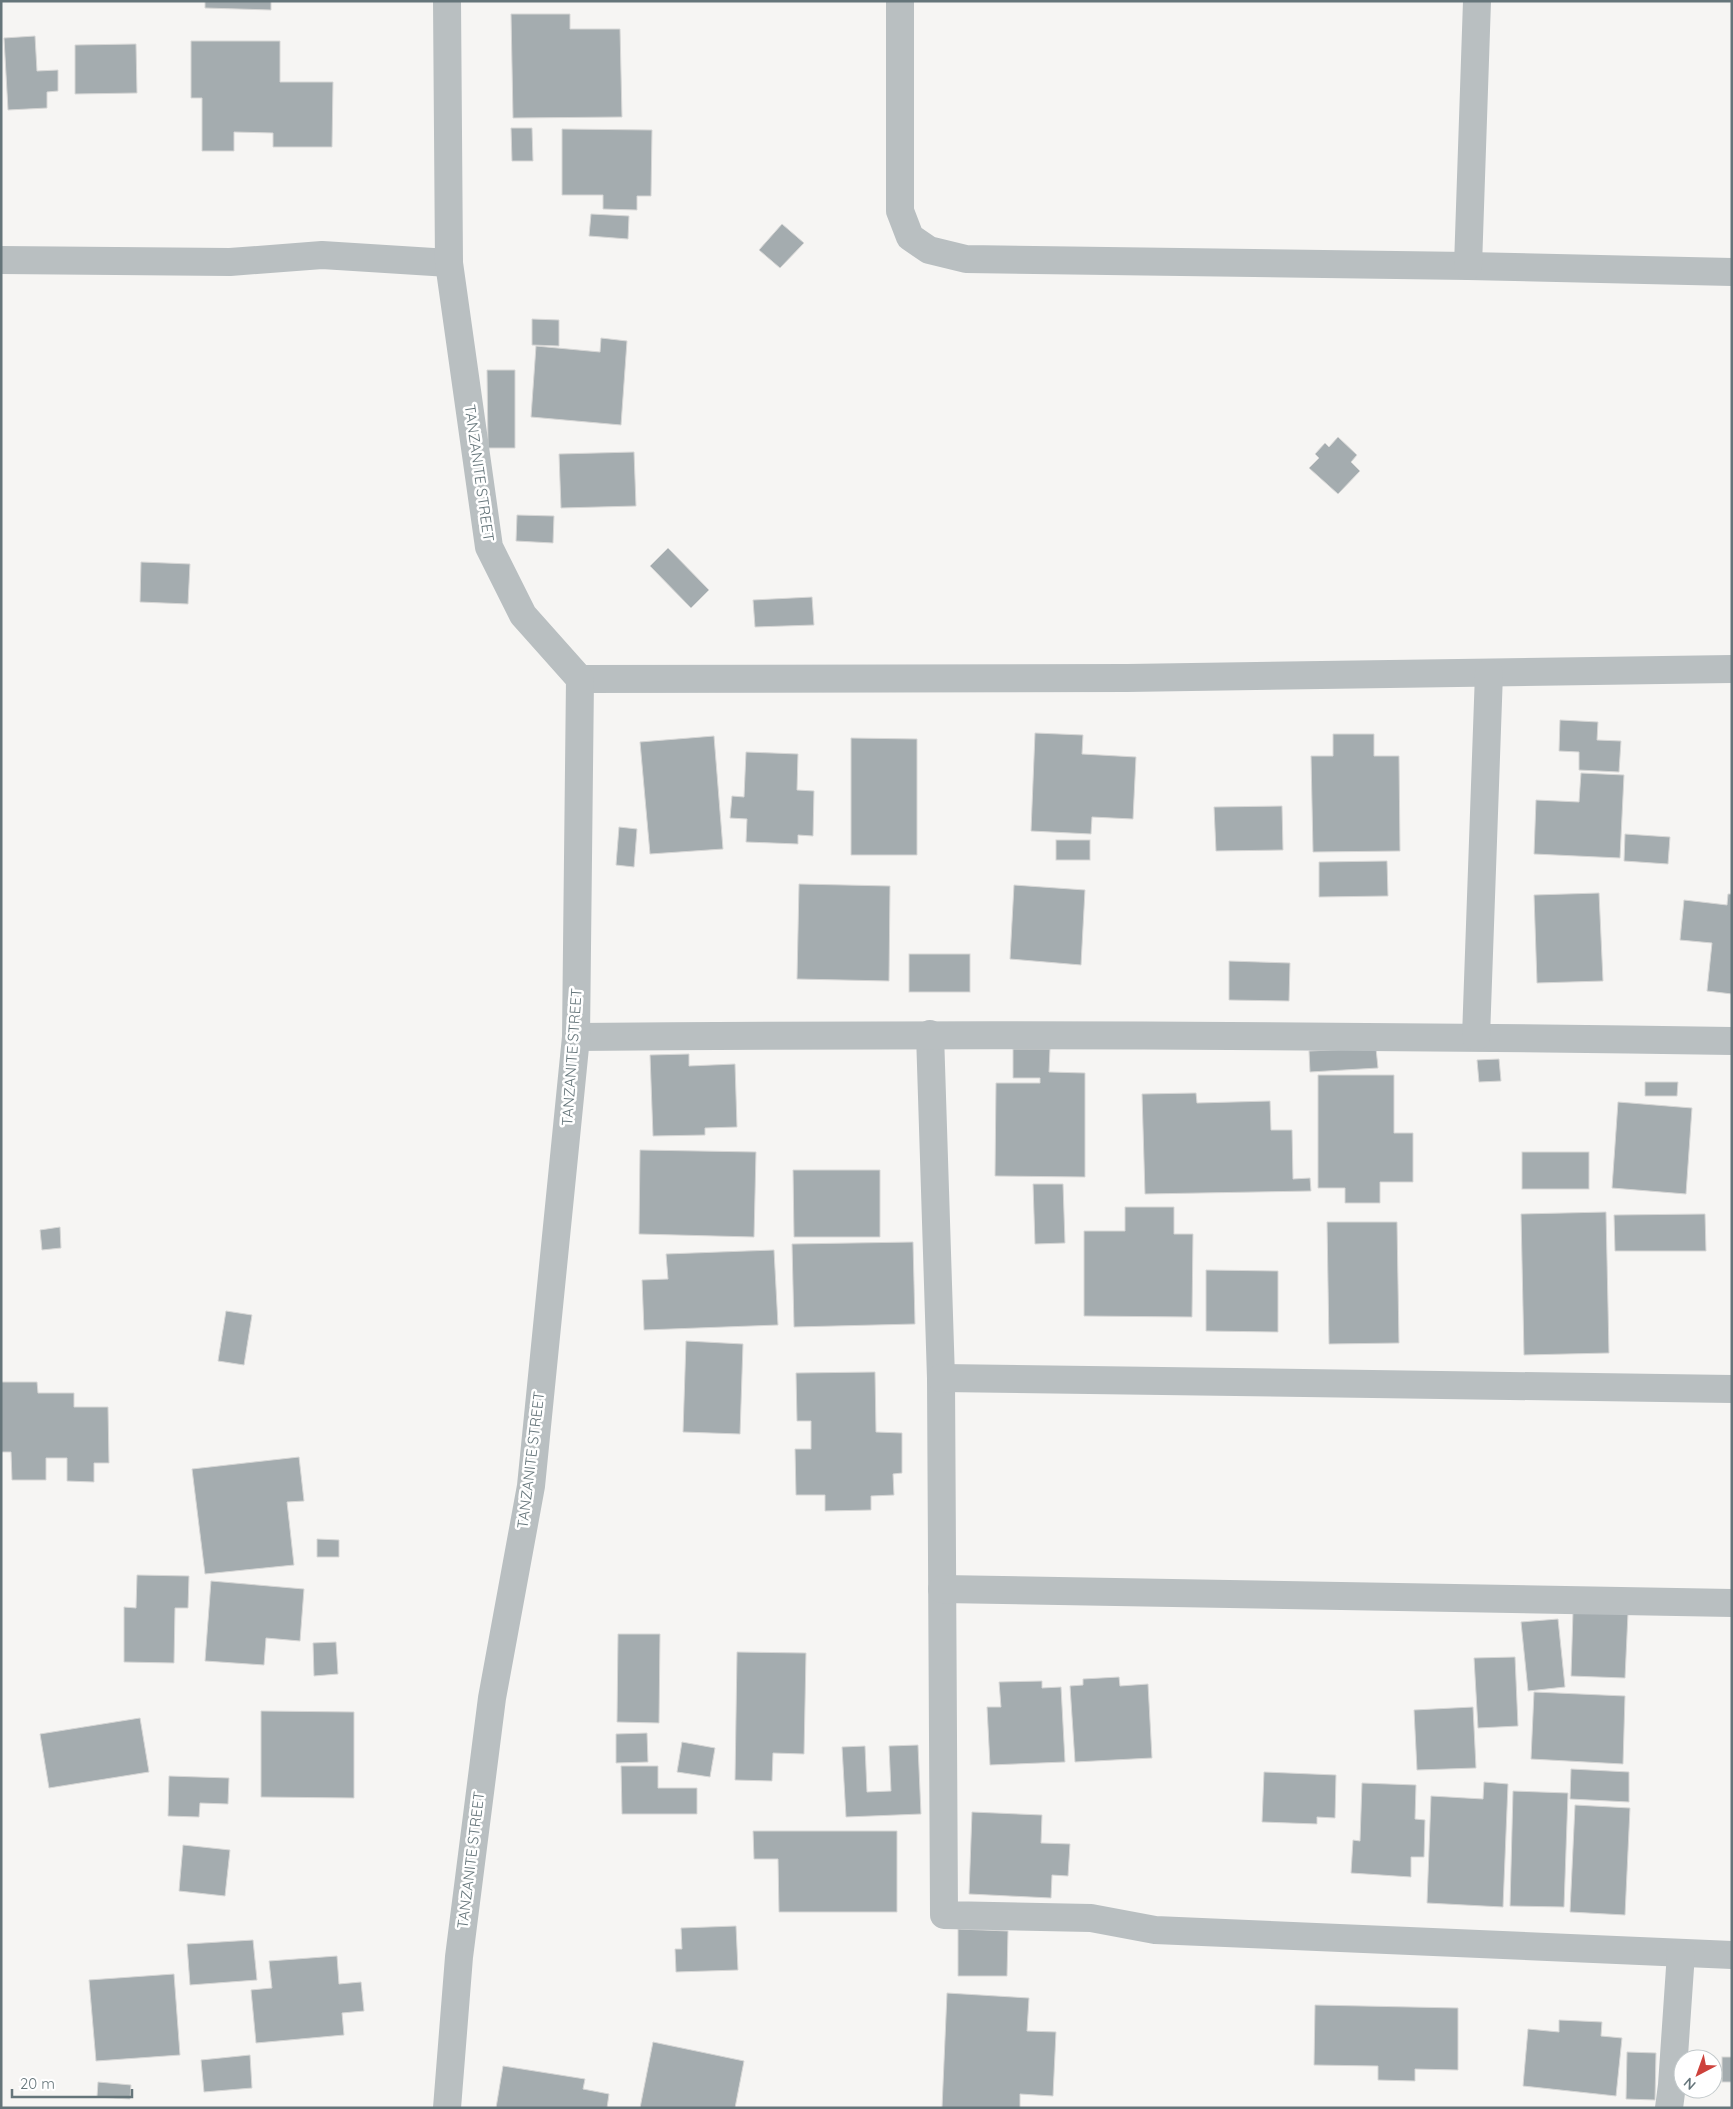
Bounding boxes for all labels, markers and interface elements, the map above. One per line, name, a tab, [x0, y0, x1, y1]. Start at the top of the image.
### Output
street label: TANZANITE STREET	[460, 403, 499, 543]
street label: TANZANITE STREET	[557, 987, 586, 1127]
street label: TANZANITE STREET	[513, 1390, 548, 1530]
street label: TANZANITE STREET	[453, 1790, 488, 1930]
north arrow	[1673, 2049, 1723, 2099]
scale bar	[12, 2066, 132, 2098]
text: 20 m	[20, 2074, 55, 2093]
text: N	[1680, 2074, 1699, 2094]

